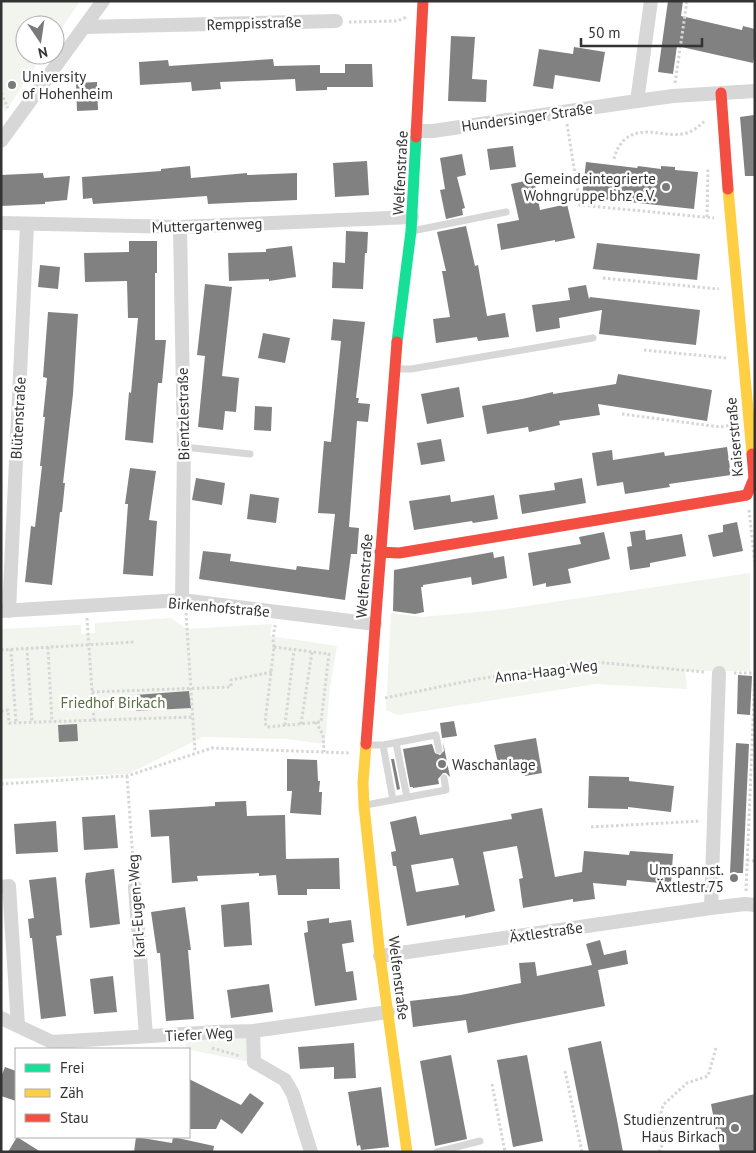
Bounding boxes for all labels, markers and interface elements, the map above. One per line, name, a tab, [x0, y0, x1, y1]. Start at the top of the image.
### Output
street label: Remppisstraße	[206, 12, 302, 34]
north arrow	[15, 15, 65, 65]
scale bar	[581, 15, 702, 47]
text: 50 m	[588, 23, 621, 42]
text: N	[36, 43, 49, 62]
place label: University of Hohenheim	[22, 67, 113, 103]
marker: University of Hohenheim	[6, 79, 18, 91]
street label: Hundersinger Straße	[460, 98, 594, 136]
street label: Welfenstraße	[388, 130, 412, 216]
place label: Gemeindeintegrierte Wohngruppe bhz e.V.	[524, 169, 656, 205]
marker: Gemeindeintegrierte Wohngruppe bhz e.V.	[660, 181, 672, 193]
street label: Muttergartenweg	[151, 214, 263, 236]
street label: Bientzlestraße	[173, 367, 193, 461]
street label: Blütenstraße	[6, 376, 30, 460]
street label: Kaiserstraße	[721, 396, 747, 478]
street label: Welfenstraße	[352, 533, 376, 619]
street label: Birkenhofstraße	[167, 593, 271, 621]
street label: Anna-Haag-Weg	[493, 655, 599, 687]
park label: Friedhof Birkach	[61, 693, 165, 712]
place label: Waschanlage	[452, 755, 536, 774]
marker: Waschanlage	[436, 758, 448, 770]
street label: Karl-Eugen-Weg	[123, 854, 149, 958]
place label: Umspannst. Äxtlestr.75	[649, 860, 724, 896]
marker: Umspannst. Äxtlestr.75	[728, 872, 740, 884]
street label: Äxtlestraße	[508, 917, 584, 947]
street label: Welfenstraße	[384, 935, 414, 1021]
street label: Tiefer Weg	[164, 1023, 234, 1045]
legend	[15, 1048, 190, 1138]
text: Frei	[60, 1058, 85, 1077]
text: Zäh	[60, 1083, 84, 1102]
text: Stau	[60, 1108, 89, 1127]
place label: Studienzentrum Haus Birkach	[623, 1110, 725, 1146]
marker: Studienzentrum Haus Birkach	[729, 1122, 741, 1134]

